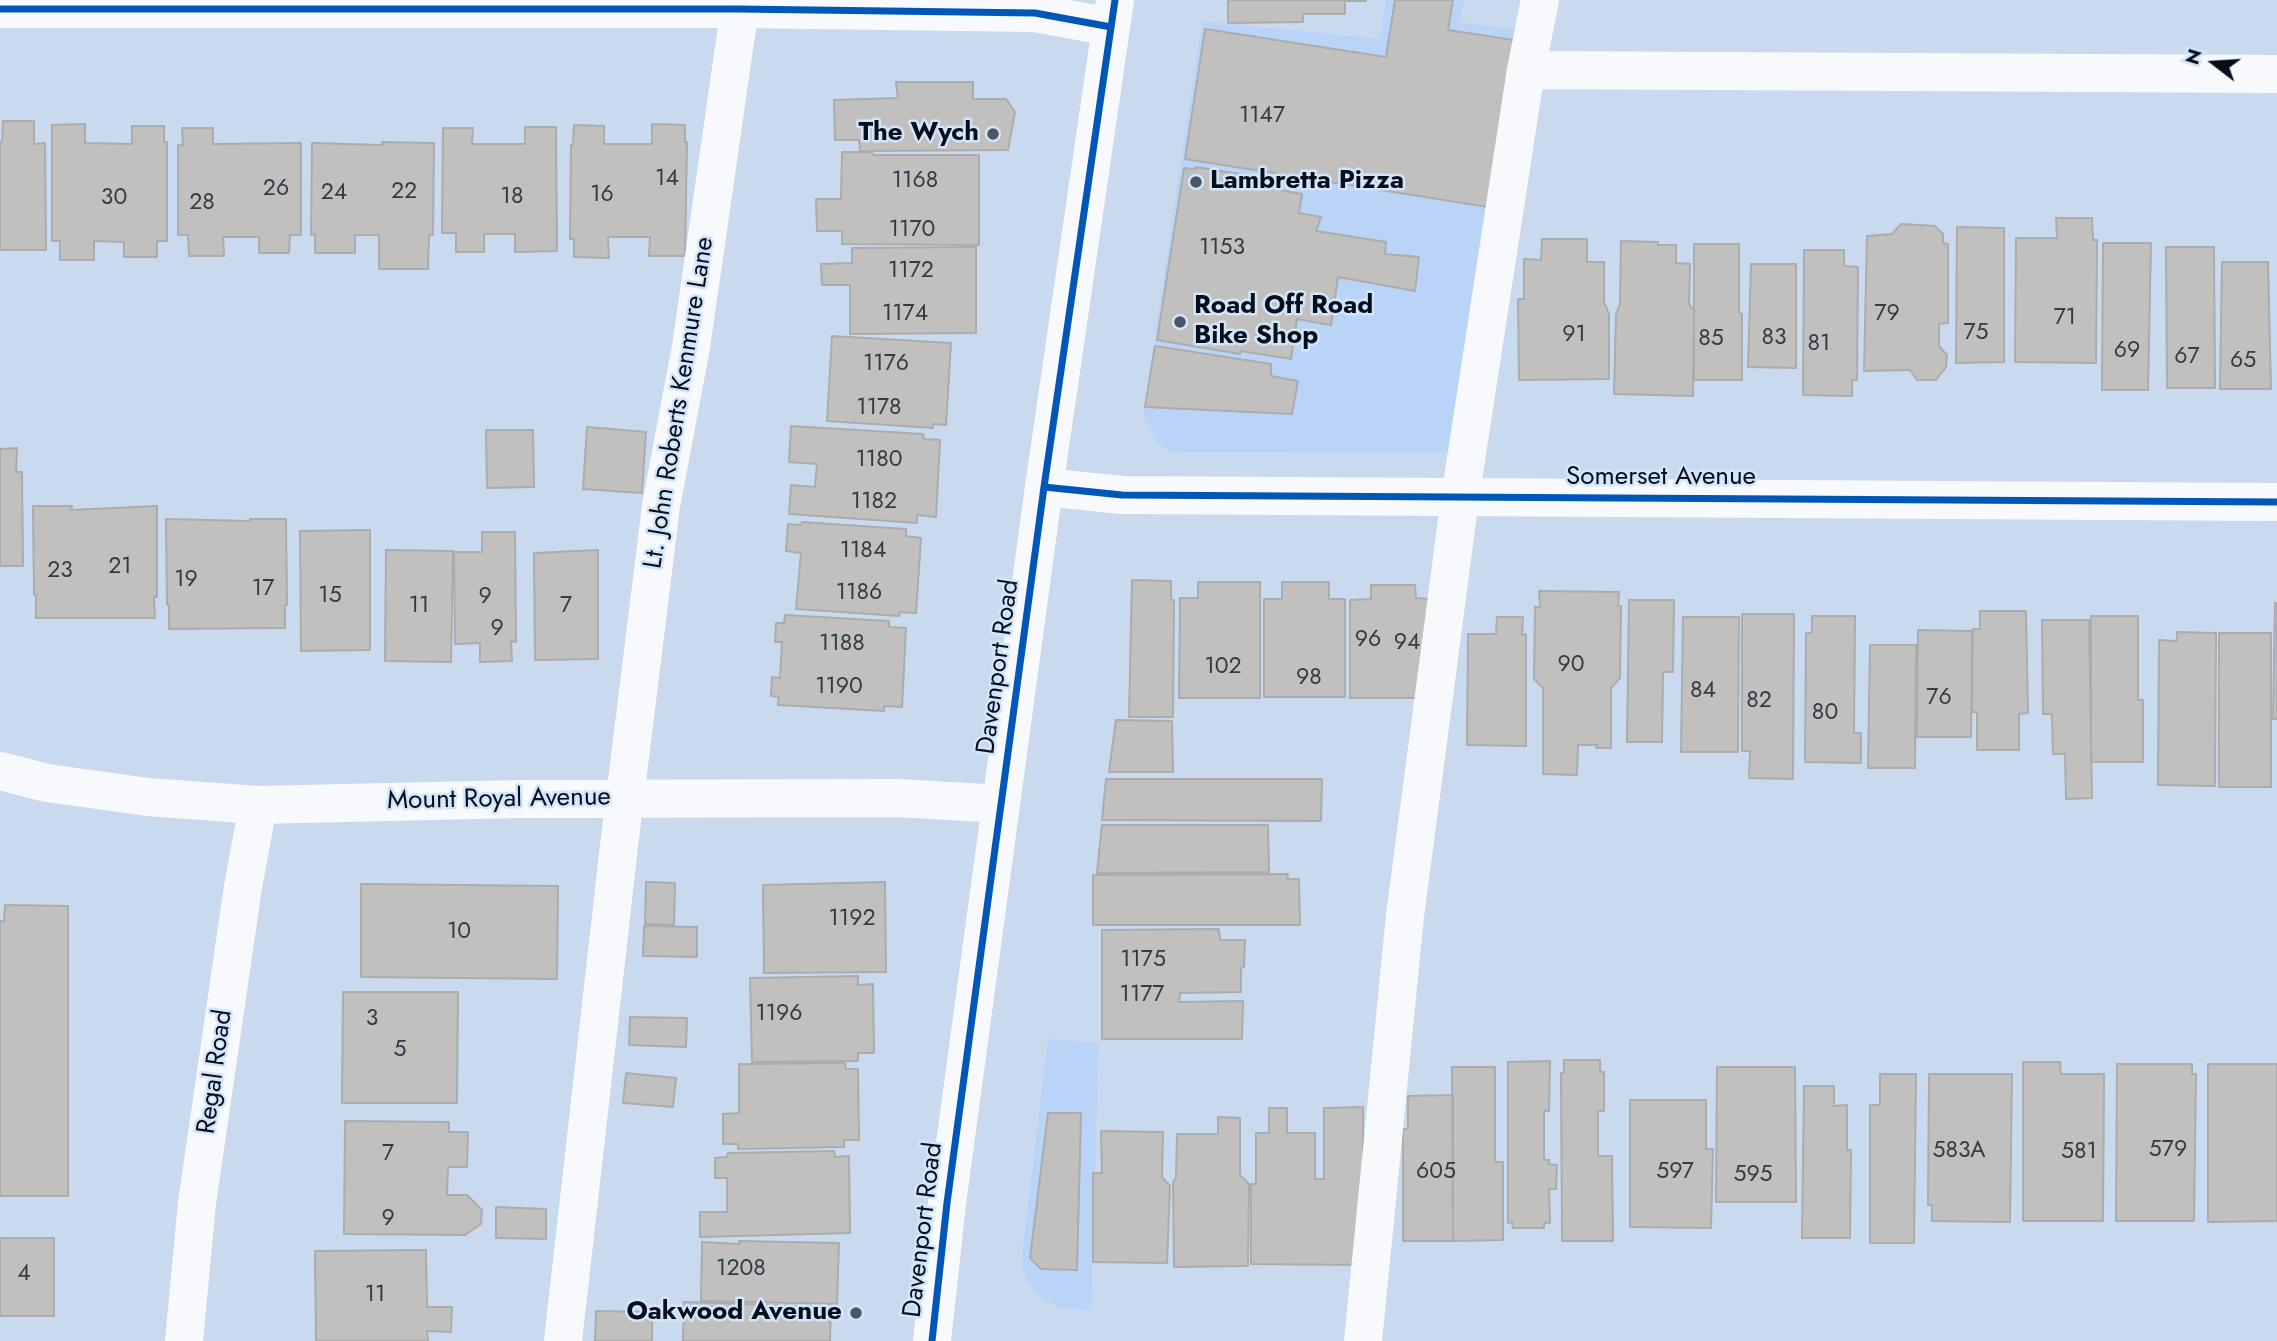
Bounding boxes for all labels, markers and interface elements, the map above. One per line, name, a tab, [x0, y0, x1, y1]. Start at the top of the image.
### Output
north arrow	[2179, 28, 2249, 98]
text: N	[2178, 46, 2209, 68]
house number: 1147	[1239, 102, 1285, 130]
place label: The Wych	[858, 118, 979, 150]
marker: The Wych	[985, 126, 1001, 142]
house number: 14	[655, 165, 679, 193]
place label: Lambretta Pizza	[1210, 166, 1404, 198]
house number: 1168	[892, 167, 938, 195]
marker: Lambretta Pizza	[1188, 174, 1204, 190]
house number: 26	[263, 175, 289, 203]
house number: 22	[391, 178, 417, 206]
house number: 24	[321, 179, 347, 207]
house number: 16	[590, 181, 614, 209]
house number: 18	[501, 183, 523, 211]
house number: 30	[101, 184, 127, 212]
house number: 28	[189, 189, 215, 217]
house number: 1170	[889, 216, 935, 244]
house number: 1153	[1199, 234, 1245, 262]
street label: Lt. John Roberts Kenmure Lane	[638, 235, 722, 571]
house number: 1172	[888, 257, 934, 285]
place label: Road Off Road Bike Shop	[1194, 291, 1373, 352]
house number: 1174	[882, 300, 928, 328]
house number: 79	[1874, 300, 1900, 328]
house number: 71	[2054, 304, 2076, 332]
marker: Road Off Road Bike Shop	[1172, 314, 1188, 330]
house number: 75	[1963, 319, 1989, 347]
house number: 91	[1562, 321, 1586, 349]
house number: 83	[1761, 324, 1787, 352]
house number: 85	[1698, 325, 1724, 353]
house number: 81	[1808, 330, 1830, 358]
house number: 69	[2114, 337, 2140, 365]
house number: 67	[2174, 343, 2200, 371]
house number: 65	[2230, 347, 2256, 375]
house number: 1176	[863, 350, 909, 378]
house number: 1178	[856, 394, 902, 422]
house number: 1180	[855, 446, 903, 474]
street label: Somerset Avenue	[1566, 462, 1756, 494]
house number: 1182	[851, 488, 897, 516]
house number: 1184	[840, 537, 886, 565]
house number: 21	[108, 553, 132, 581]
house number: 23	[47, 557, 73, 585]
house number: 19	[174, 566, 198, 594]
house number: 17	[252, 575, 274, 603]
street label: Davenport Road	[971, 578, 1027, 756]
house number: 1186	[836, 579, 882, 607]
house number: 15	[318, 582, 342, 610]
house number: 9	[478, 583, 492, 611]
house number: 11	[409, 592, 429, 620]
house number: 7	[560, 592, 572, 620]
house number: 9	[490, 615, 504, 643]
house number: 96	[1355, 626, 1381, 654]
house number: 94	[1394, 629, 1420, 657]
house number: 1188	[819, 630, 865, 658]
house number: 90	[1557, 651, 1585, 679]
house number: 102	[1204, 653, 1242, 681]
house number: 98	[1296, 664, 1322, 692]
house number: 1190	[815, 673, 863, 701]
house number: 84	[1690, 677, 1716, 705]
house number: 76	[1926, 684, 1952, 712]
house number: 82	[1746, 687, 1772, 715]
house number: 80	[1812, 699, 1838, 727]
street label: Mount Royal Avenue	[387, 782, 611, 818]
house number: 1192	[828, 905, 876, 933]
house number: 10	[447, 918, 471, 946]
house number: 1175	[1120, 946, 1166, 974]
house number: 1177	[1120, 981, 1164, 1009]
house number: 1196	[755, 1000, 803, 1028]
house number: 3	[366, 1005, 378, 1033]
street label: Regal Road	[192, 1008, 240, 1136]
house number: 5	[394, 1036, 406, 1064]
house number: 579	[2149, 1136, 2187, 1164]
house number: 583A	[1933, 1137, 1985, 1165]
house number: 581	[2061, 1138, 2097, 1166]
house number: 7	[382, 1140, 394, 1168]
street label: Davenport Road	[898, 1141, 950, 1319]
house number: 605	[1416, 1158, 1456, 1186]
house number: 597	[1656, 1158, 1694, 1186]
house number: 595	[1733, 1161, 1773, 1189]
house number: 9	[381, 1205, 395, 1233]
house number: 1208	[716, 1255, 766, 1283]
house number: 4	[17, 1260, 31, 1288]
house number: 11	[365, 1281, 385, 1309]
place label: Oakwood Avenue	[627, 1297, 842, 1329]
marker: Oakwood Avenue	[848, 1305, 864, 1321]

